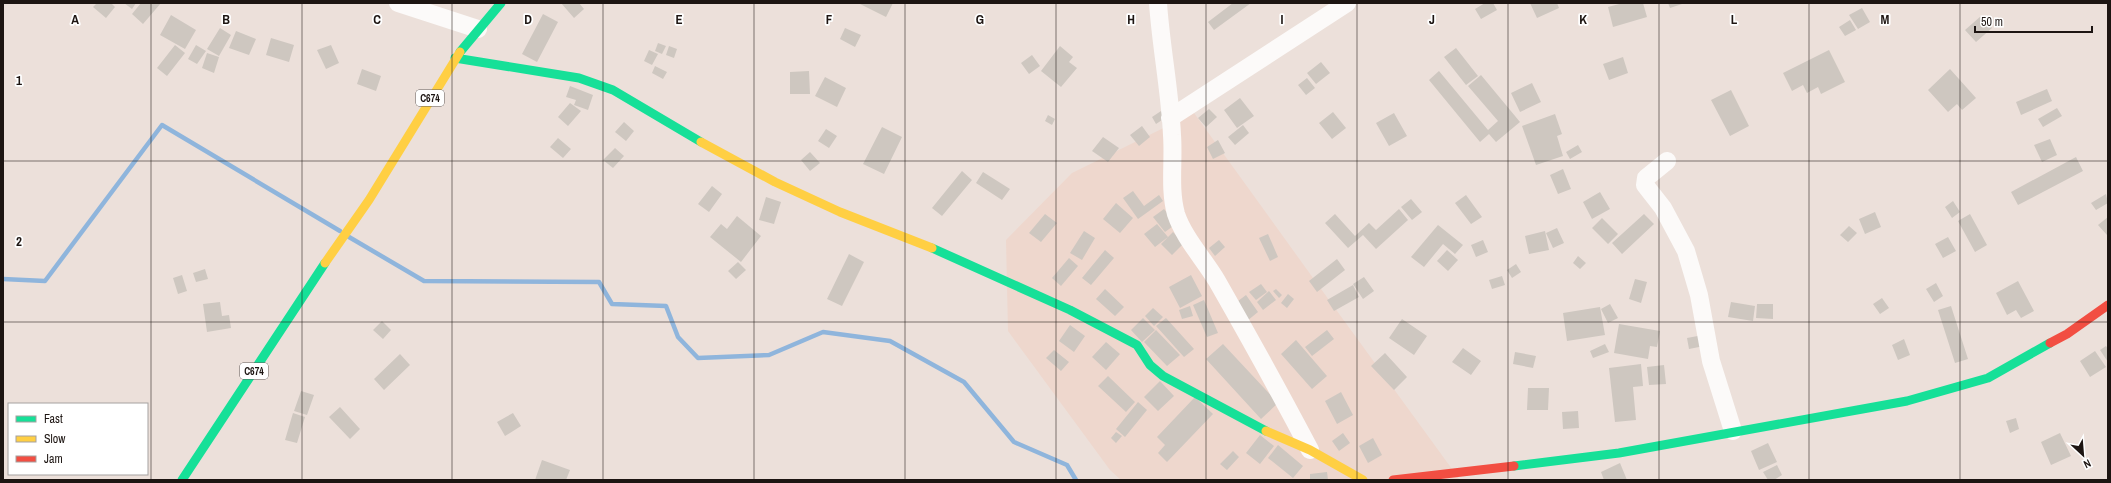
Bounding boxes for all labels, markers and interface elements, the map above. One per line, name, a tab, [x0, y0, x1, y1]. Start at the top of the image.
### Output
scale bar	[1975, 8, 2092, 34]
text: A	[71, 11, 79, 28]
text: B	[222, 11, 230, 28]
text: C	[373, 11, 381, 28]
text: D	[524, 11, 532, 28]
text: E	[675, 11, 683, 28]
text: F	[826, 11, 833, 28]
text: G	[976, 11, 984, 28]
text: H	[1127, 11, 1135, 28]
text: I	[1281, 11, 1284, 28]
text: J	[1429, 11, 1435, 28]
text: K	[1579, 11, 1587, 28]
text: L	[1731, 11, 1738, 28]
text: M	[1881, 11, 1890, 28]
text: 50 m	[1981, 14, 2003, 30]
text: 1	[16, 72, 22, 89]
road number: C674	[416, 90, 444, 106]
text: 2	[16, 233, 22, 250]
road number: C674	[240, 363, 268, 379]
legend	[8, 403, 148, 475]
text: Fast	[44, 411, 63, 427]
text: Slow	[44, 431, 66, 447]
north arrow	[2063, 435, 2103, 475]
text: Jam	[44, 451, 63, 467]
text: N	[2081, 456, 2093, 472]

